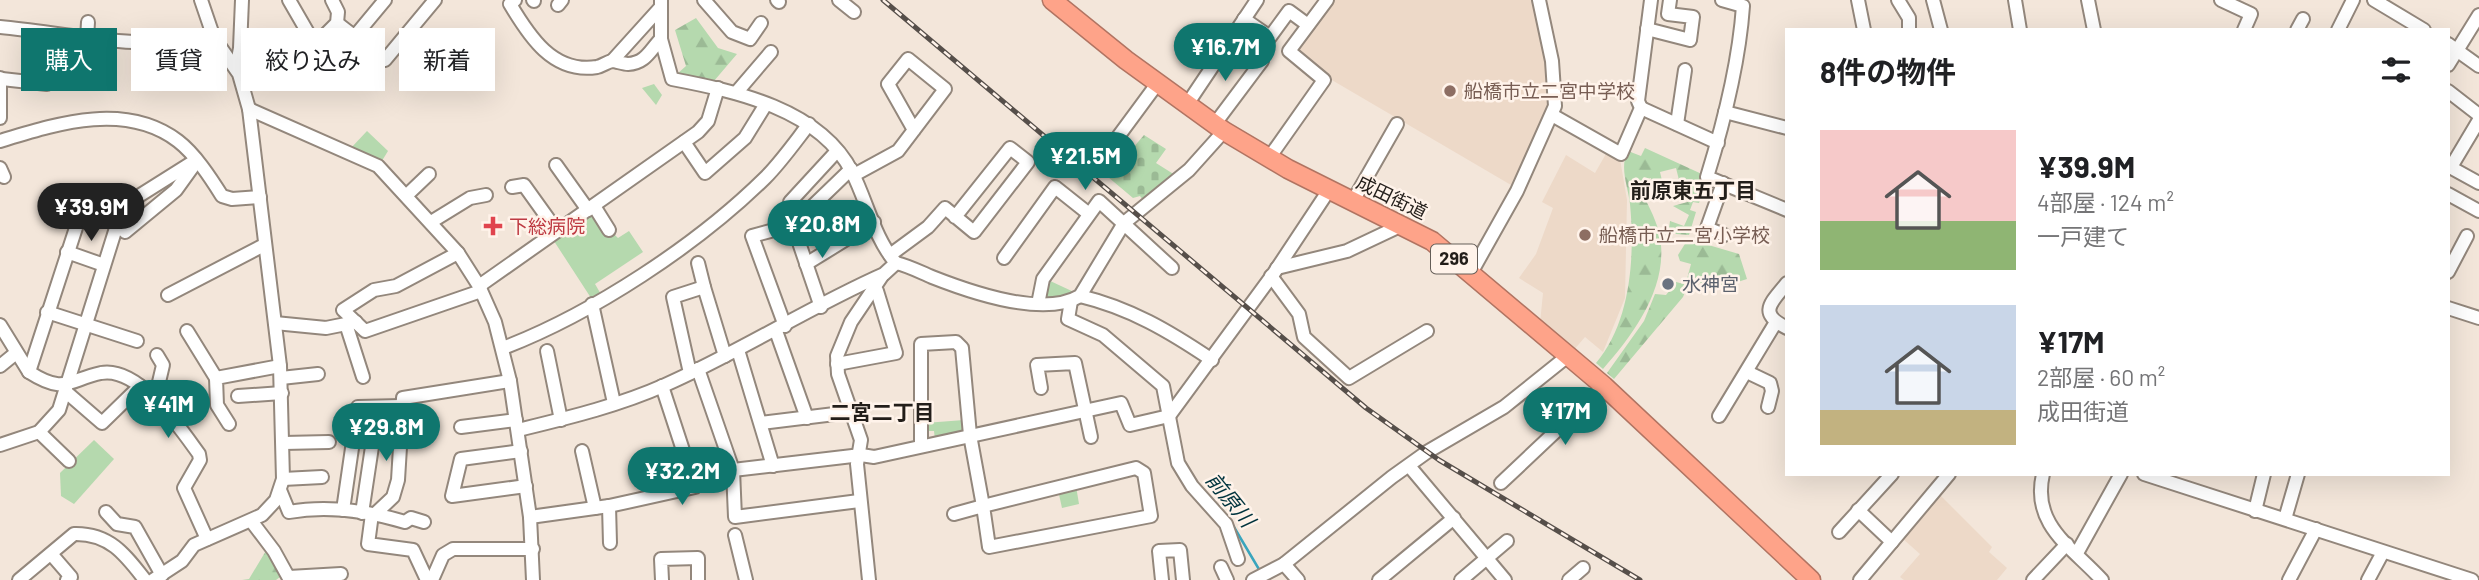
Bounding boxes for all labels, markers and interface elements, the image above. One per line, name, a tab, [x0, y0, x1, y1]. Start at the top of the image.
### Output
pin: ¥16.7M	[1168, 24, 1282, 83]
chip: 購入	[21, 28, 117, 91]
chip: 賃貸	[131, 28, 227, 91]
chip: 絞り込み	[241, 28, 385, 91]
chip: 新着	[399, 28, 495, 91]
text: ¥16.7M	[1190, 32, 1260, 60]
icon: filters	[2377, 51, 2415, 89]
text: 8件の物件	[1820, 53, 1956, 89]
place label: 船橋市立二宮中学校	[1464, 79, 1635, 102]
marker: 船橋市立二宮中学校	[1442, 83, 1458, 99]
pin: ¥21.5M	[1028, 132, 1142, 192]
text: ¥21.5M	[1049, 141, 1121, 169]
text: ¥39.9M	[2037, 148, 2135, 184]
icon: home	[1876, 158, 1960, 242]
street label: 成田街道	[1353, 170, 1431, 224]
district label: 前原東五丁目	[1630, 177, 1756, 202]
pin: ¥39.9M	[34, 184, 148, 243]
text: 4部屋 · 124 m²	[2037, 188, 2174, 216]
text: ¥39.9M	[53, 192, 129, 220]
pin: ¥20.8M	[765, 201, 879, 260]
text: ¥20.8M	[784, 209, 860, 237]
place label: 下総病院	[509, 214, 585, 237]
marker: 下総病院	[483, 216, 503, 236]
text: 一戸建て	[2037, 222, 2129, 250]
place label: 船橋市立二宮小学校	[1599, 223, 1770, 246]
marker: 船橋市立二宮小学校	[1577, 227, 1593, 243]
road number: 296	[1431, 244, 1477, 274]
place label: 水神宮	[1682, 272, 1739, 295]
marker: 水神宮	[1660, 276, 1676, 292]
text: ¥17M	[2037, 323, 2105, 359]
icon: home	[1876, 333, 1960, 417]
text: 2部屋 · 60 m²	[2037, 363, 2165, 391]
pin: ¥41M	[127, 380, 209, 440]
pin: ¥17M	[1524, 388, 1606, 447]
text: ¥41M	[142, 389, 194, 417]
text: ¥17M	[1539, 396, 1591, 424]
text: 成田街道	[2037, 397, 2129, 425]
district label: 二宮二丁目	[830, 399, 935, 424]
pin: ¥29.8M	[329, 404, 443, 463]
text: ¥29.8M	[348, 412, 424, 440]
pin: ¥32.2M	[625, 448, 739, 507]
text: ¥32.2M	[644, 456, 720, 484]
water label: 前原川	[1202, 467, 1262, 533]

